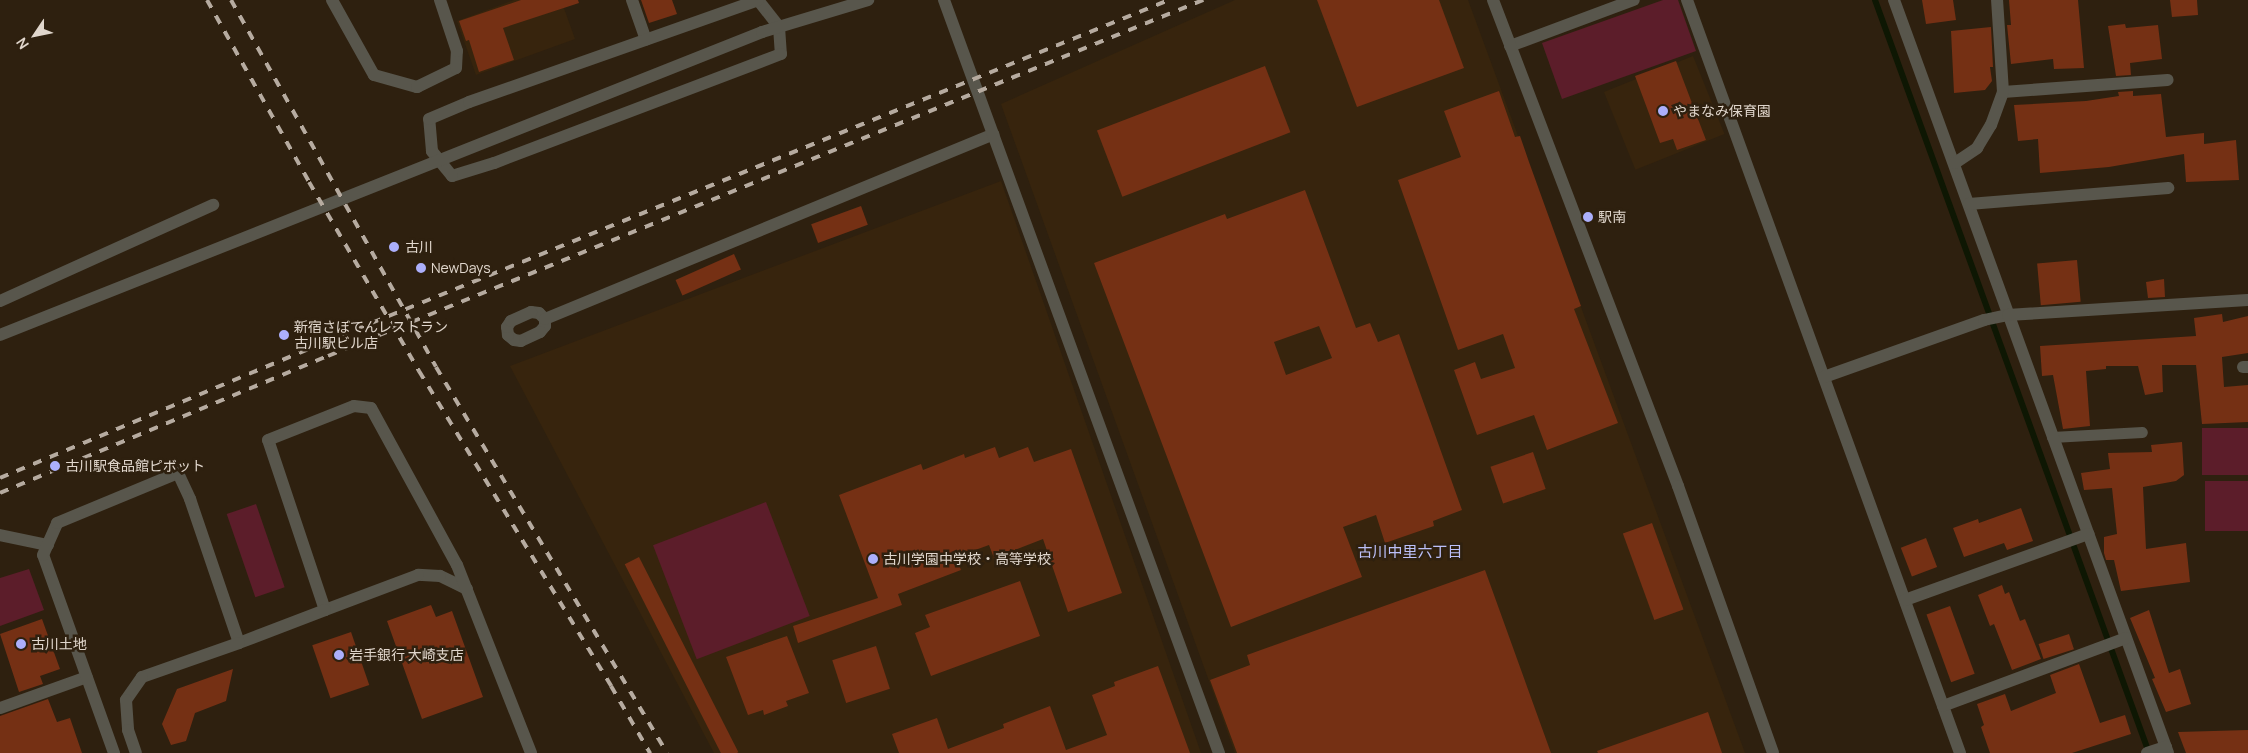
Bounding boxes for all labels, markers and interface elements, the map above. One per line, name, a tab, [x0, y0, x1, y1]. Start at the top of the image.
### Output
north arrow	[10, 10, 60, 60]
text: N	[11, 34, 33, 53]
place label: やまなみ保育園	[1673, 103, 1771, 119]
marker: やまなみ保育園	[1657, 105, 1669, 117]
place label: 駅南	[1598, 209, 1626, 225]
marker: 駅南	[1582, 211, 1594, 223]
place label: 古川	[405, 239, 433, 255]
marker: 古川	[387, 240, 401, 254]
place label: NewDays	[431, 260, 491, 276]
marker: NewDays	[415, 262, 427, 274]
place label: 新宿さぼてんレストラン 古川駅ビル店	[294, 319, 448, 352]
marker: 新宿さぼてんレストラン 古川駅ビル店	[278, 329, 290, 341]
place label: 古川駅食品館ピボット	[65, 458, 205, 474]
marker: 古川駅食品館ピボット	[49, 460, 61, 472]
district label: 古川中里六丁目	[1358, 543, 1462, 561]
place label: 古川学園中学校・高等学校	[883, 551, 1051, 567]
marker: 古川学園中学校・高等学校	[867, 553, 879, 565]
place label: 古川土地	[31, 636, 87, 652]
marker: 古川土地	[15, 638, 27, 650]
place label: 岩手銀行 大崎支店	[349, 647, 464, 663]
marker: 岩手銀行 大崎支店	[333, 649, 345, 661]

